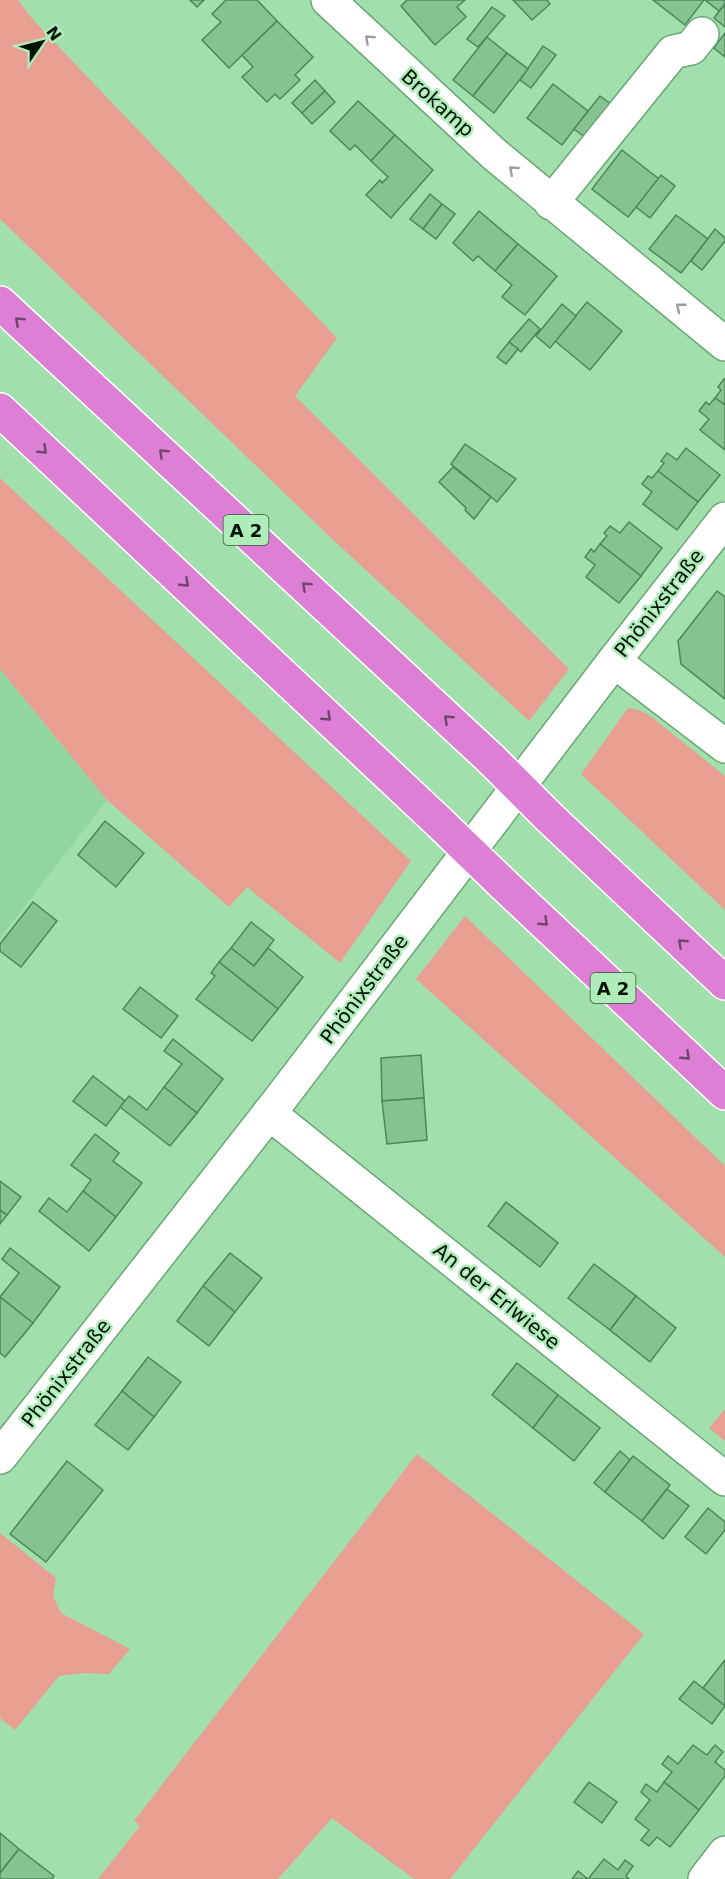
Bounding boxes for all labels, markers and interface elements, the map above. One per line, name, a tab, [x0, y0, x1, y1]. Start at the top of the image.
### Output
north arrow	[12, 12, 72, 72]
text: N	[42, 23, 65, 45]
one-way arrow	[365, 35, 375, 46]
street label: Brokamp	[397, 64, 479, 142]
one-way arrow	[509, 166, 520, 177]
one-way arrow	[676, 304, 687, 315]
one-way arrow	[16, 317, 26, 328]
one-way arrow	[35, 442, 46, 453]
one-way arrow	[159, 449, 169, 460]
road number: A 2	[224, 515, 268, 545]
street label: Phönixstraße	[609, 544, 709, 662]
one-way arrow	[178, 576, 188, 587]
one-way arrow	[302, 582, 313, 593]
one-way arrow	[320, 710, 330, 721]
one-way arrow	[444, 715, 455, 726]
one-way arrow	[537, 915, 547, 926]
street label: Phönixstraße	[315, 930, 413, 1048]
one-way arrow	[679, 939, 689, 950]
road number: A 2	[590, 973, 636, 1003]
one-way arrow	[679, 1049, 689, 1060]
street label: An der Erlwiese	[429, 1238, 565, 1354]
street label: Phönixstraße	[16, 1314, 116, 1432]

